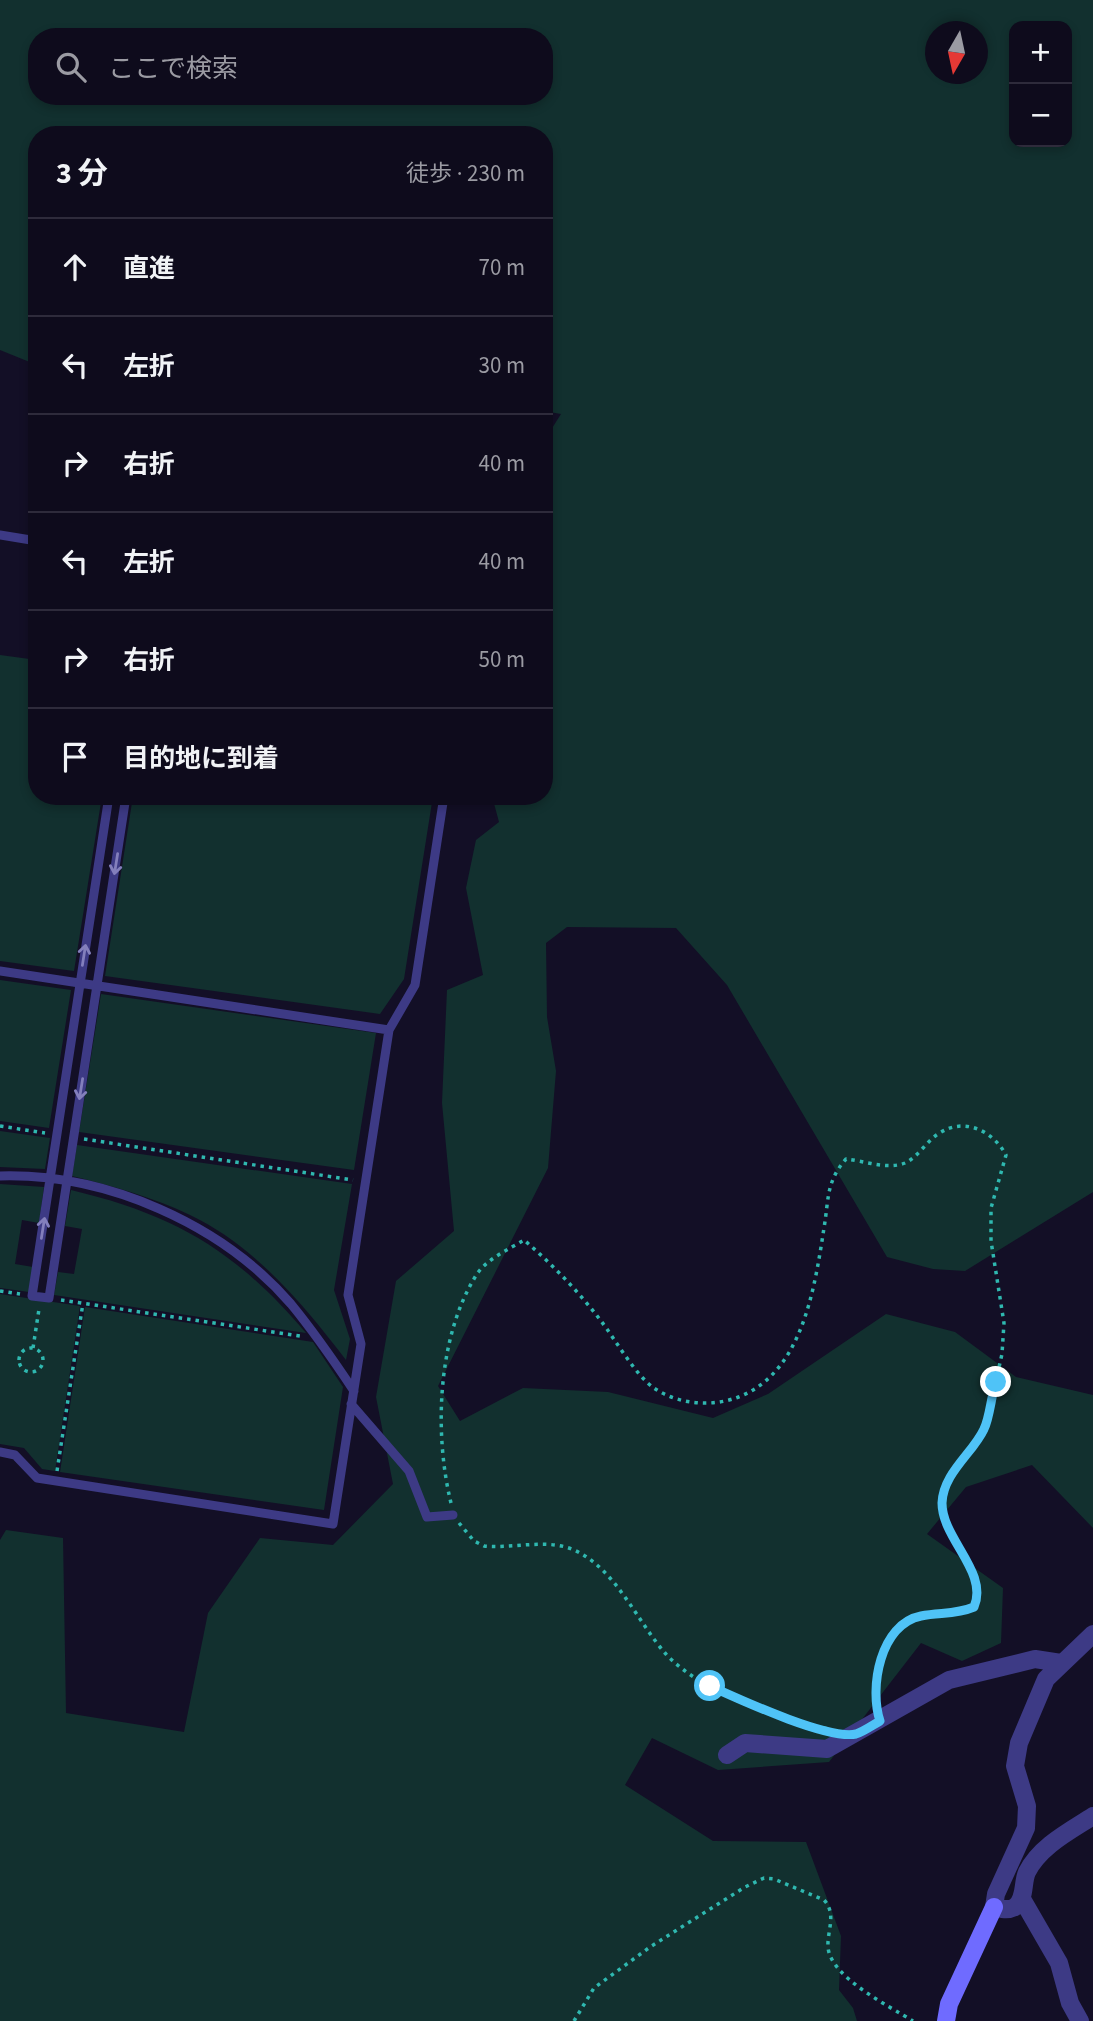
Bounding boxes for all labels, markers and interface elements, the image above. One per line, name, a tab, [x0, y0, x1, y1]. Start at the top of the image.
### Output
north arrow	[925, 21, 988, 84]
map controls	[1009, 21, 1072, 147]
button: +	[1009, 21, 1072, 84]
search box	[28, 28, 553, 105]
icon: search	[52, 48, 90, 86]
text: ここで検索	[108, 50, 238, 87]
button: −	[1009, 84, 1072, 147]
text: 3 分	[56, 152, 108, 195]
text: 徒歩 · 230 m	[406, 157, 525, 190]
icon: ahead	[56, 248, 94, 286]
text: 直進	[123, 250, 175, 287]
text: 70 m	[478, 251, 525, 284]
icon: left	[56, 346, 94, 384]
text: 左折	[123, 348, 175, 385]
text: 30 m	[478, 349, 525, 382]
icon: right	[56, 444, 94, 482]
text: 右折	[123, 446, 175, 483]
text: 40 m	[478, 447, 525, 480]
icon: left	[56, 542, 94, 580]
text: 左折	[123, 544, 175, 581]
text: 40 m	[478, 545, 525, 578]
icon: right	[56, 640, 94, 678]
text: 右折	[123, 642, 175, 679]
text: 50 m	[478, 643, 525, 676]
icon: arrive	[56, 738, 94, 776]
text: 目的地に到着	[123, 740, 279, 777]
one-way arrow	[109, 852, 122, 875]
one-way arrow	[78, 944, 91, 967]
one-way arrow	[74, 1077, 87, 1099]
one-way arrow	[36, 1217, 49, 1240]
route end	[980, 1366, 1011, 1397]
route start	[694, 1670, 725, 1701]

